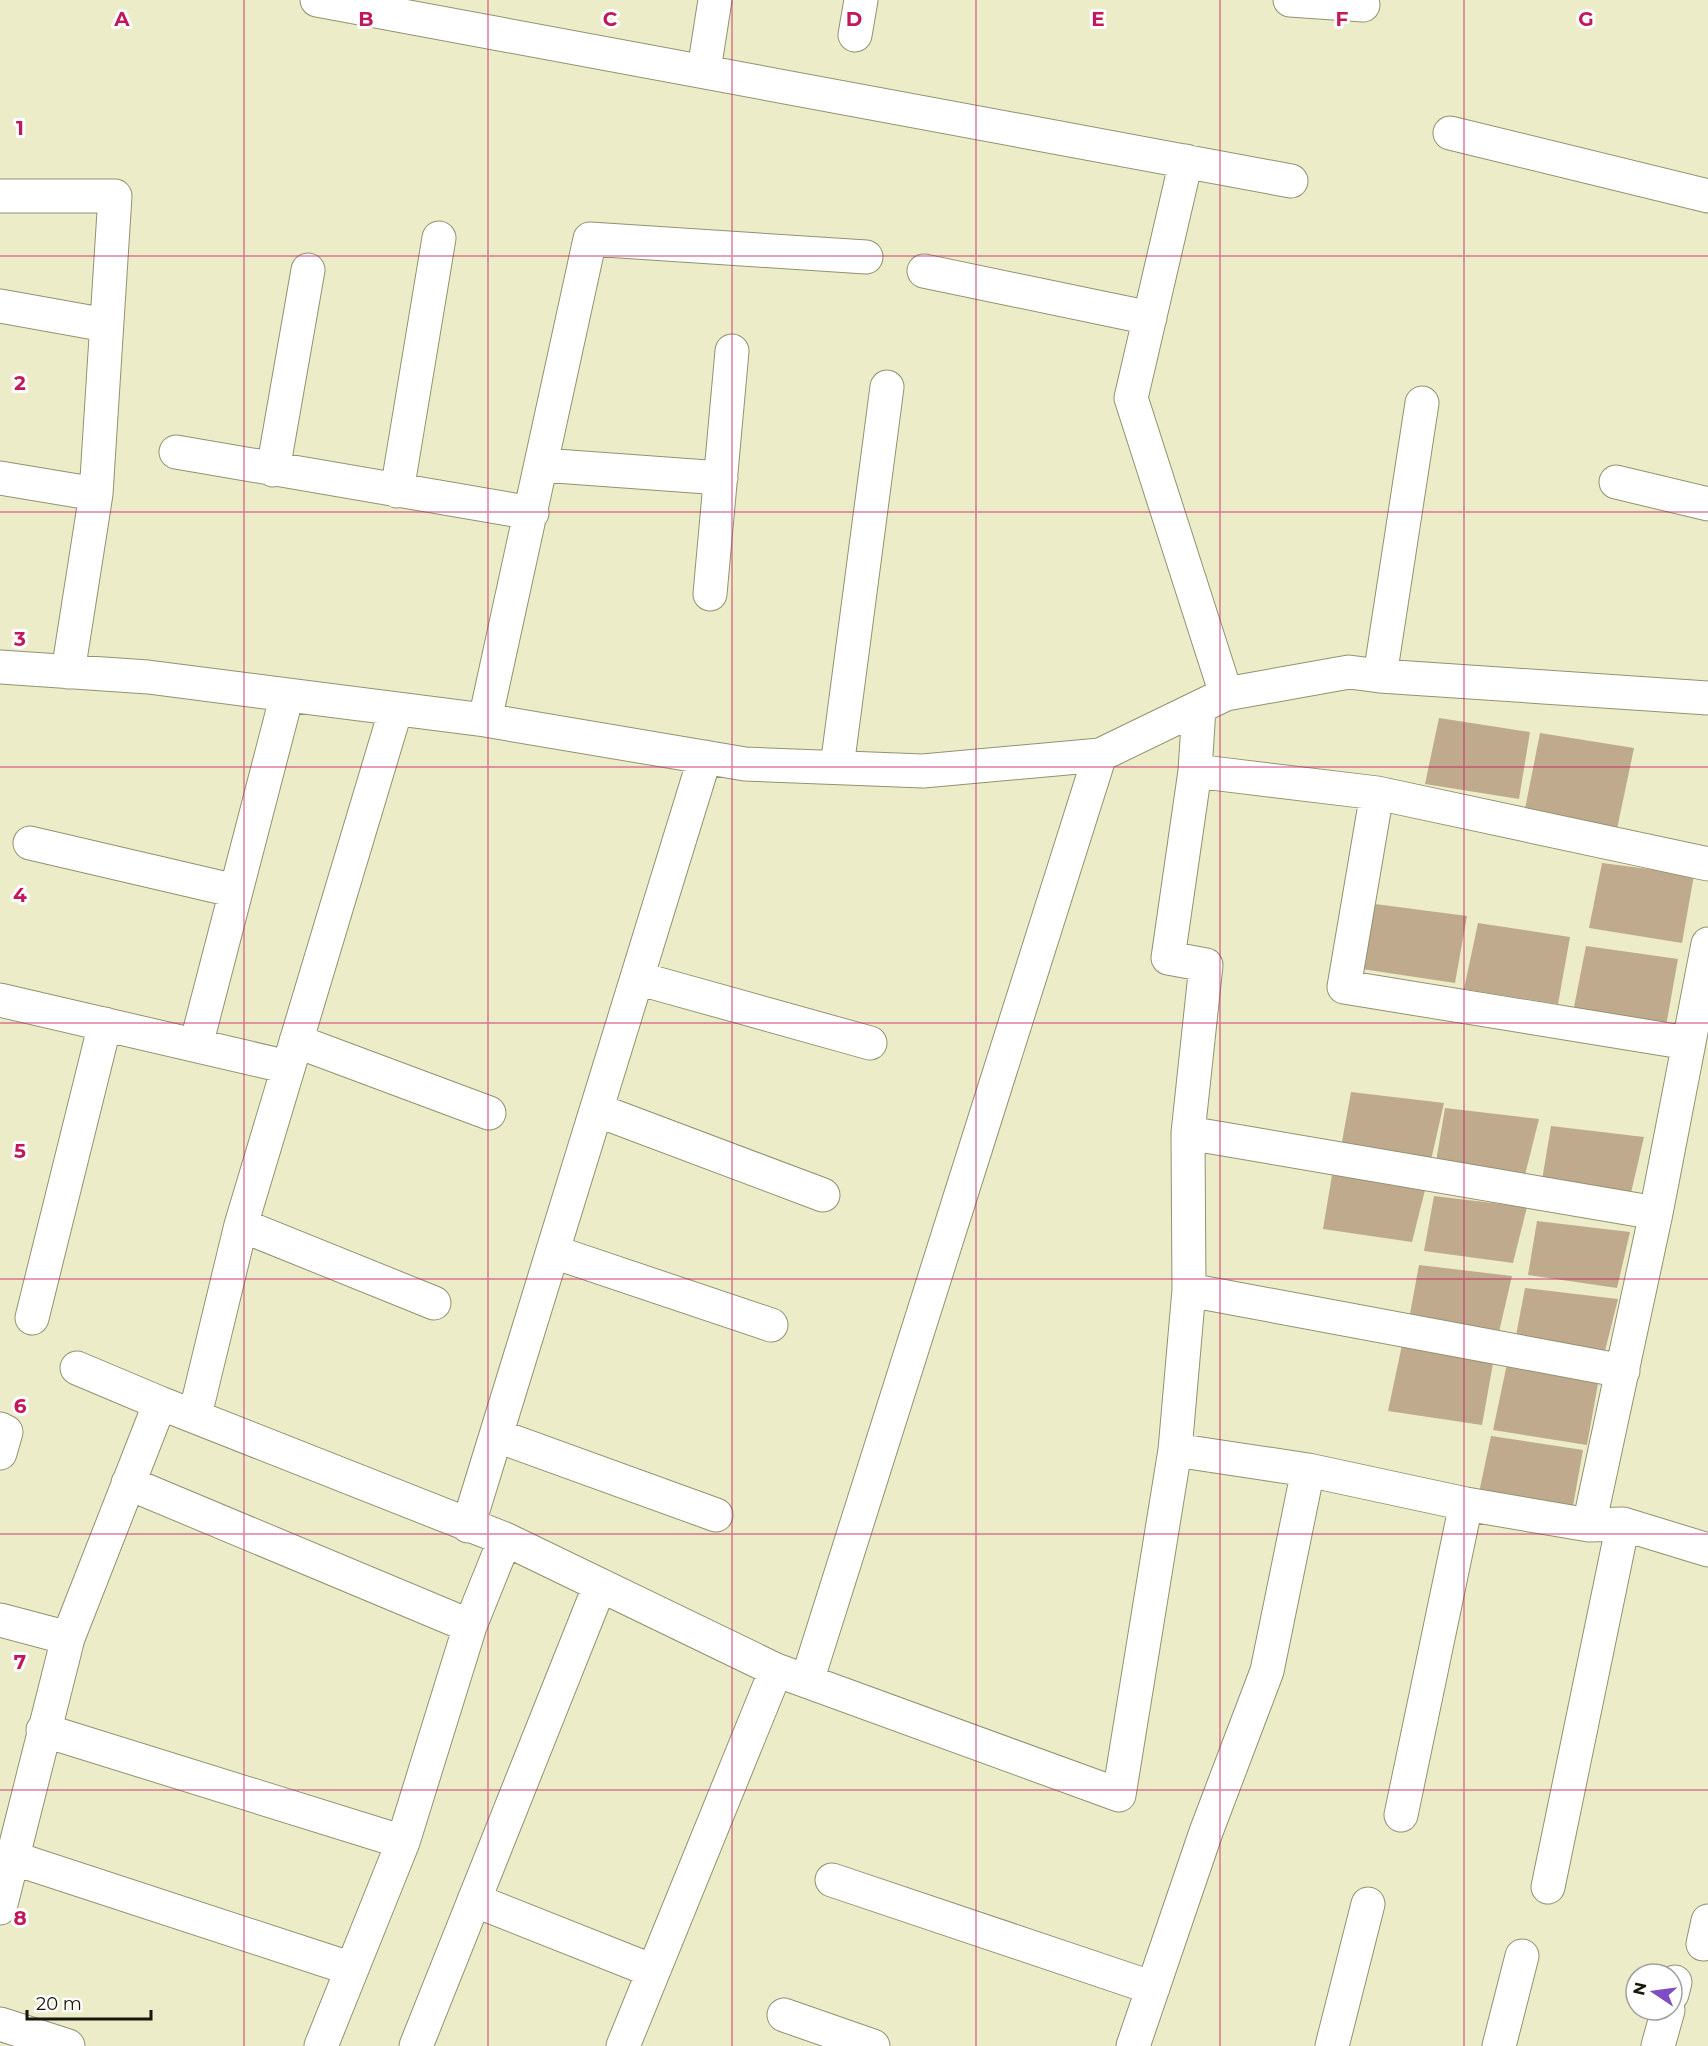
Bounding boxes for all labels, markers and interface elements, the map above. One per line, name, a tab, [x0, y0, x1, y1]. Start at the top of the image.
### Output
text: A	[113, 7, 130, 31]
text: B	[358, 7, 374, 31]
text: C	[603, 7, 618, 31]
text: D	[846, 7, 862, 31]
text: E	[1091, 7, 1105, 31]
text: F	[1336, 7, 1349, 31]
text: G	[1578, 7, 1594, 31]
text: 1	[16, 116, 24, 140]
text: 2	[14, 371, 26, 395]
text: 3	[13, 627, 26, 651]
text: 4	[13, 883, 27, 907]
text: 5	[14, 1139, 26, 1163]
text: 6	[14, 1394, 27, 1418]
text: 7	[14, 1650, 26, 1674]
text: 8	[13, 1906, 27, 1930]
north arrow	[1624, 1962, 1684, 2022]
text: N	[1629, 1980, 1651, 1997]
scale bar	[27, 1983, 152, 2021]
text: 20 m	[36, 1993, 82, 2015]

